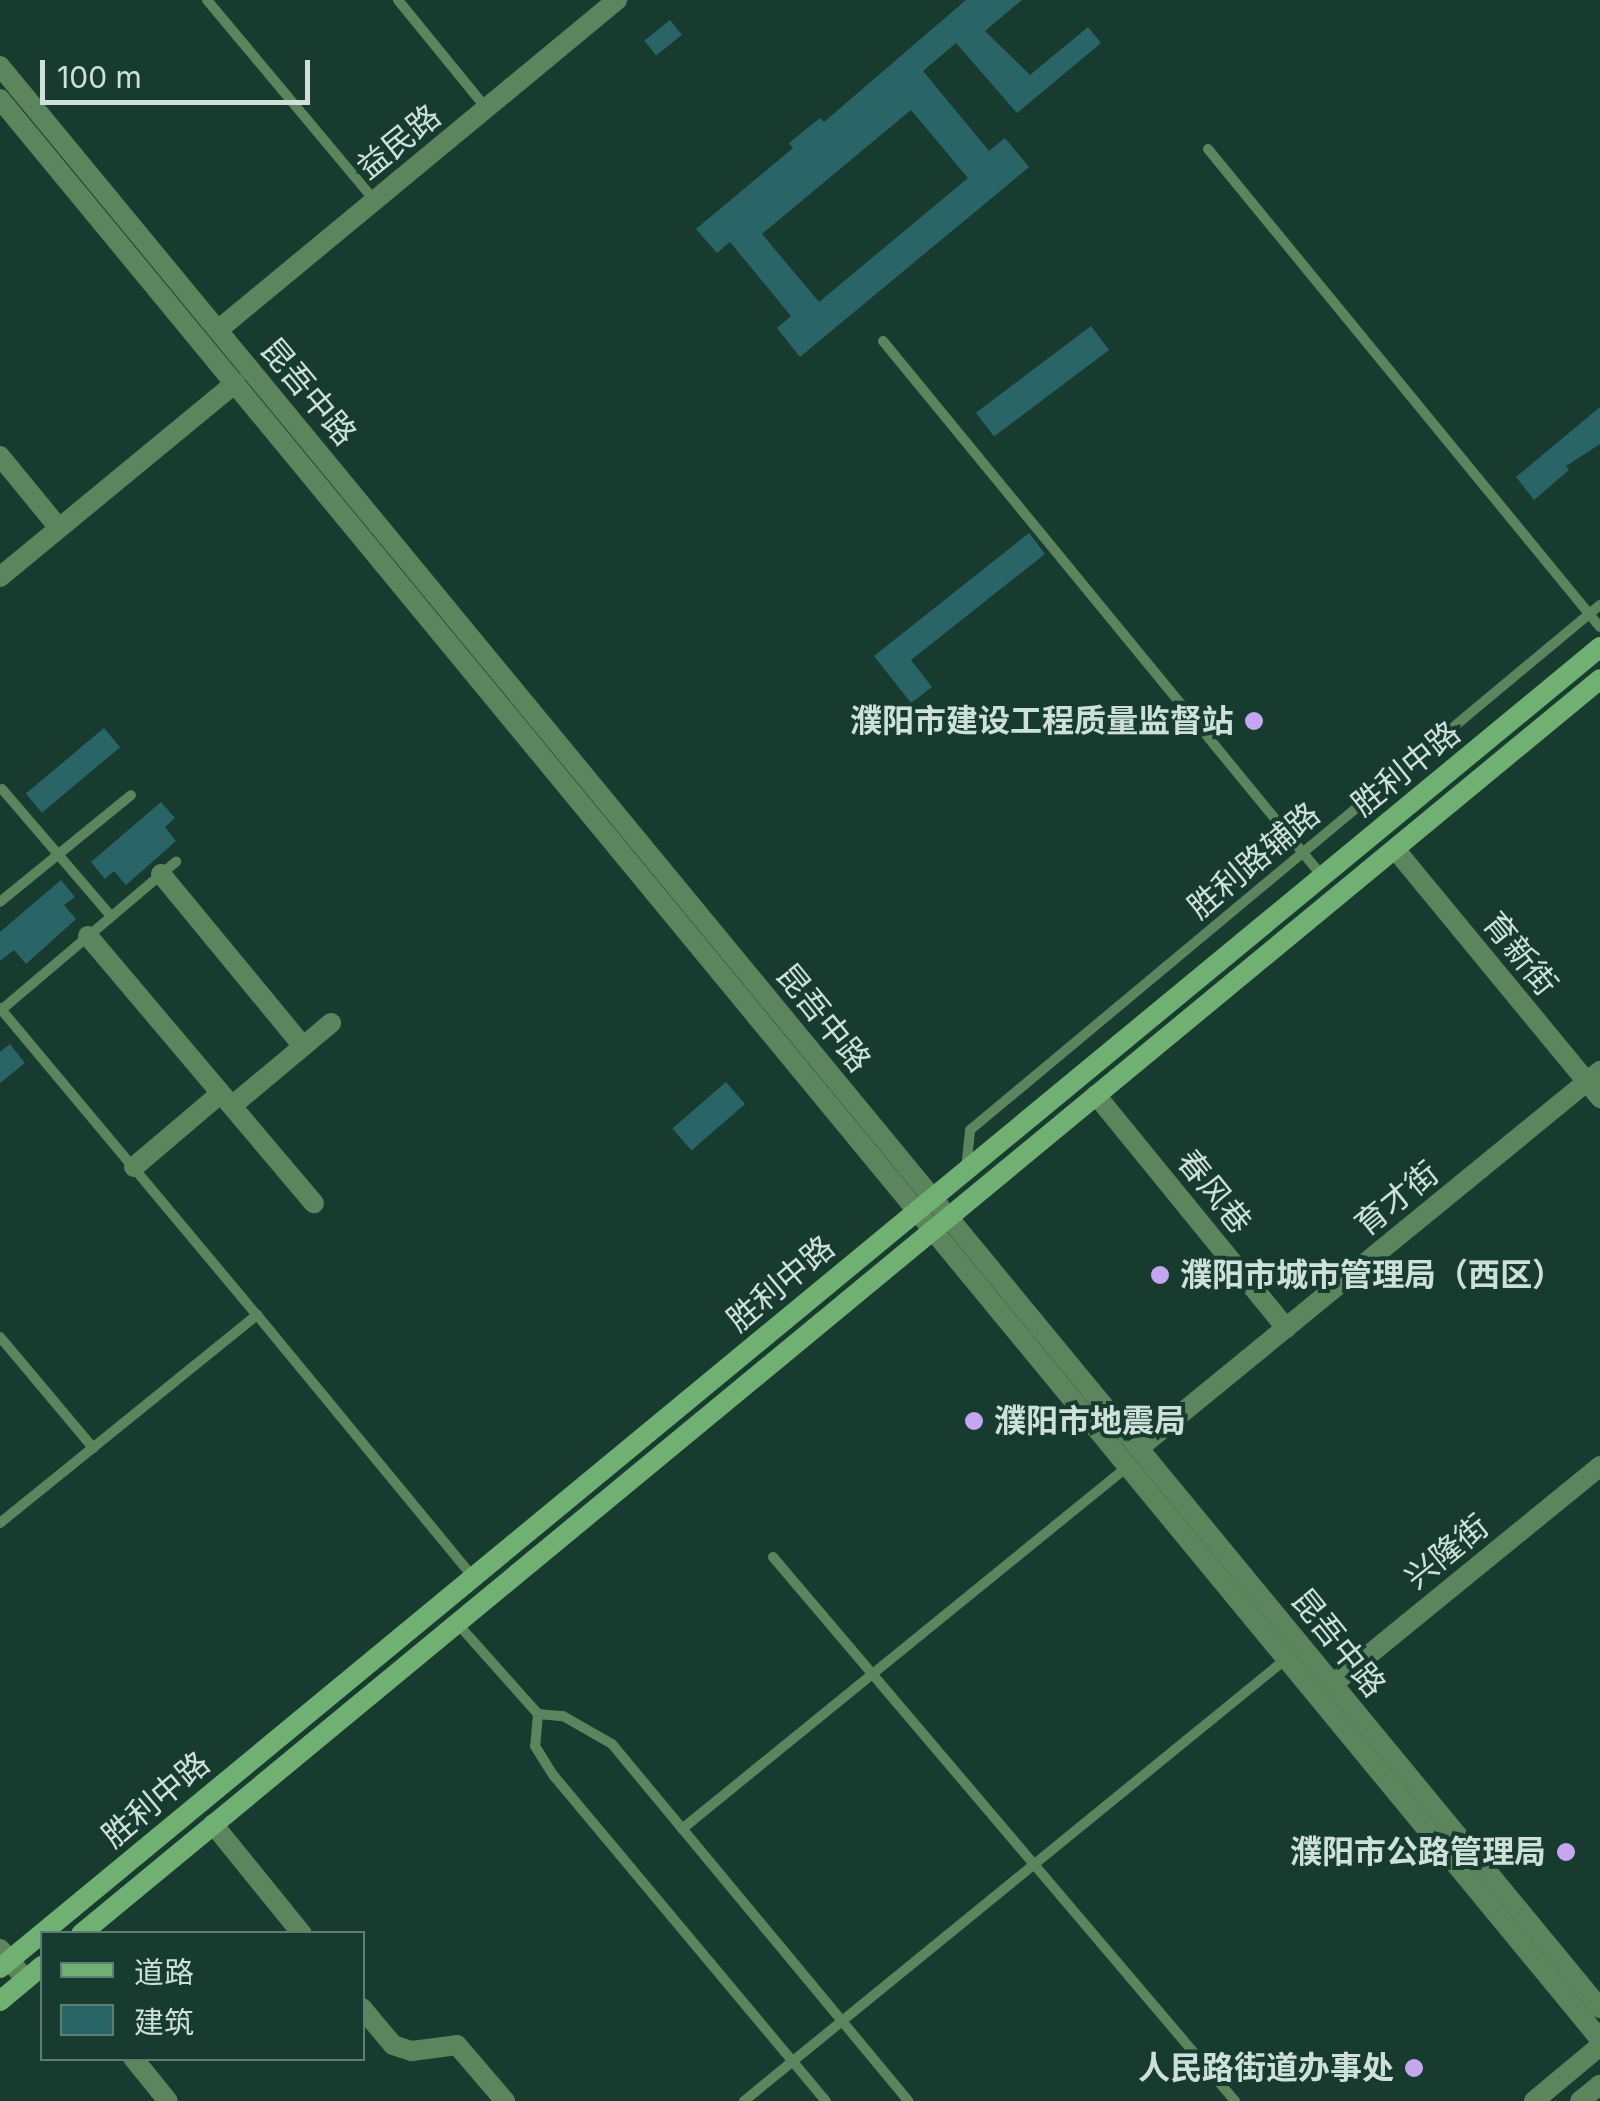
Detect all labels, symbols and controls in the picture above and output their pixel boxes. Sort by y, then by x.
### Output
scale bar [45,40,315,102]
text: 100 m [57,59,142,95]
street label: 益民路 [350,97,448,187]
street label: 昆吾中路 [252,331,364,453]
place label: 濮阳市建设工程质量监督站 [850,702,1234,740]
marker: 濮阳市建设工程质量监督站 [1243,710,1265,732]
street label: 胜利中路 [1344,714,1468,824]
street label: 胜利路辅路 [1180,795,1328,927]
street label: 育新街 [1475,905,1565,1003]
street label: 昆吾中路 [768,956,878,1080]
street label: 春风巷 [1169,1143,1259,1241]
street label: 育才街 [1348,1154,1446,1244]
street label: 胜利中路 [720,1228,842,1340]
place label: 濮阳市城市管理局（西区） [1180,1256,1564,1294]
marker: 濮阳市城市管理局（西区） [1149,1264,1171,1286]
place label: 濮阳市地震局 [994,1402,1186,1440]
marker: 濮阳市地震局 [963,1410,985,1432]
street label: 兴隆街 [1398,1507,1496,1597]
street label: 昆吾中路 [1283,1581,1393,1705]
street label: 胜利中路 [95,1744,217,1856]
place label: 濮阳市公路管理局 [1290,1833,1546,1871]
marker: 濮阳市公路管理局 [1555,1841,1577,1863]
legend [40,1931,365,2061]
text: 道路 [134,1954,194,1990]
text: 建筑 [134,2004,194,2040]
place label: 人民路街道办事处 [1138,2049,1394,2087]
marker: 人民路街道办事处 [1403,2057,1425,2079]

